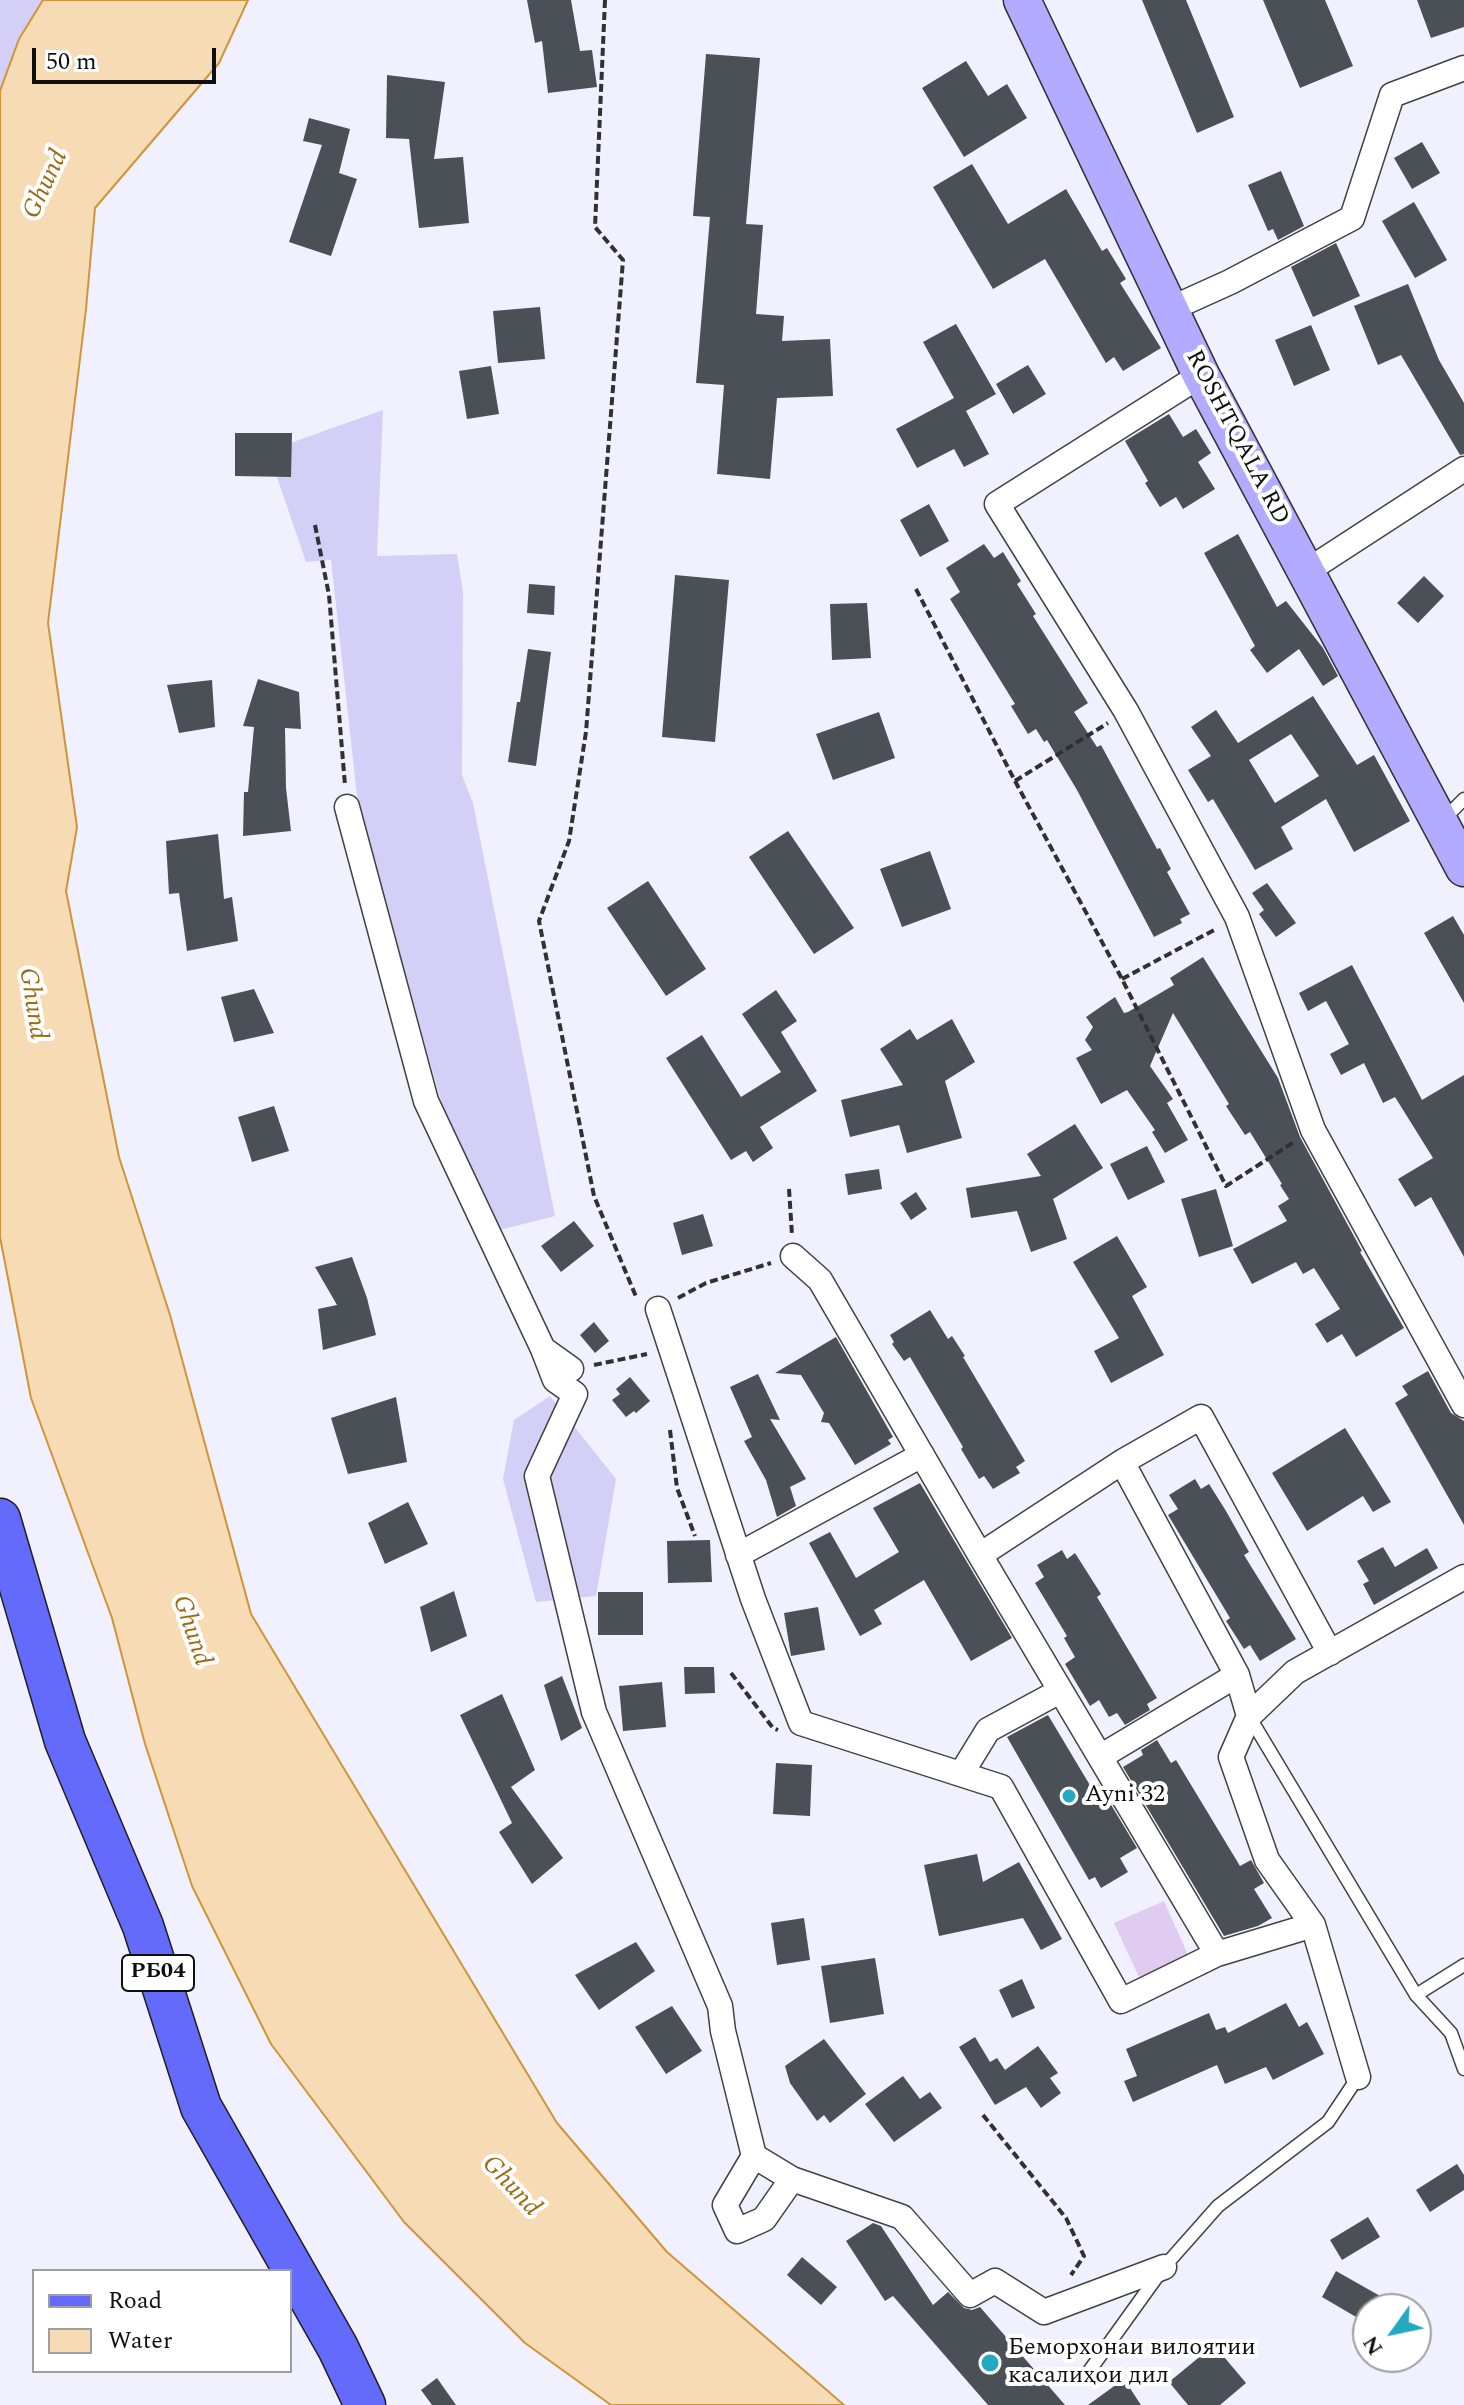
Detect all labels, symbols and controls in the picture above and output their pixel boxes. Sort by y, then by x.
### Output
scale bar [36,32,220,82]
text: 50 m [46,44,97,80]
water label: Ghund [18,146,76,224]
street label: ROSHTQALA RD [1178,346,1294,530]
water label: Ghund [10,966,52,1042]
water label: Ghund [163,1592,217,1670]
place label: Ayni 32 [1085,1782,1165,1810]
marker: Ayni 32 [1060,1787,1078,1805]
road number: РБ04 [122,1955,194,1991]
water label: Ghund [474,2150,546,2224]
legend [32,2269,292,2373]
text: Road [108,2283,162,2319]
north arrow [1352,2293,1432,2373]
text: Water [108,2323,172,2359]
text: N [1354,2329,1392,2362]
place label: Беморхонаи вилоятии касалиҳои дил [1008,2335,1256,2391]
marker: Беморхонаи вилоятии касалиҳои дил [979,2352,1001,2374]

